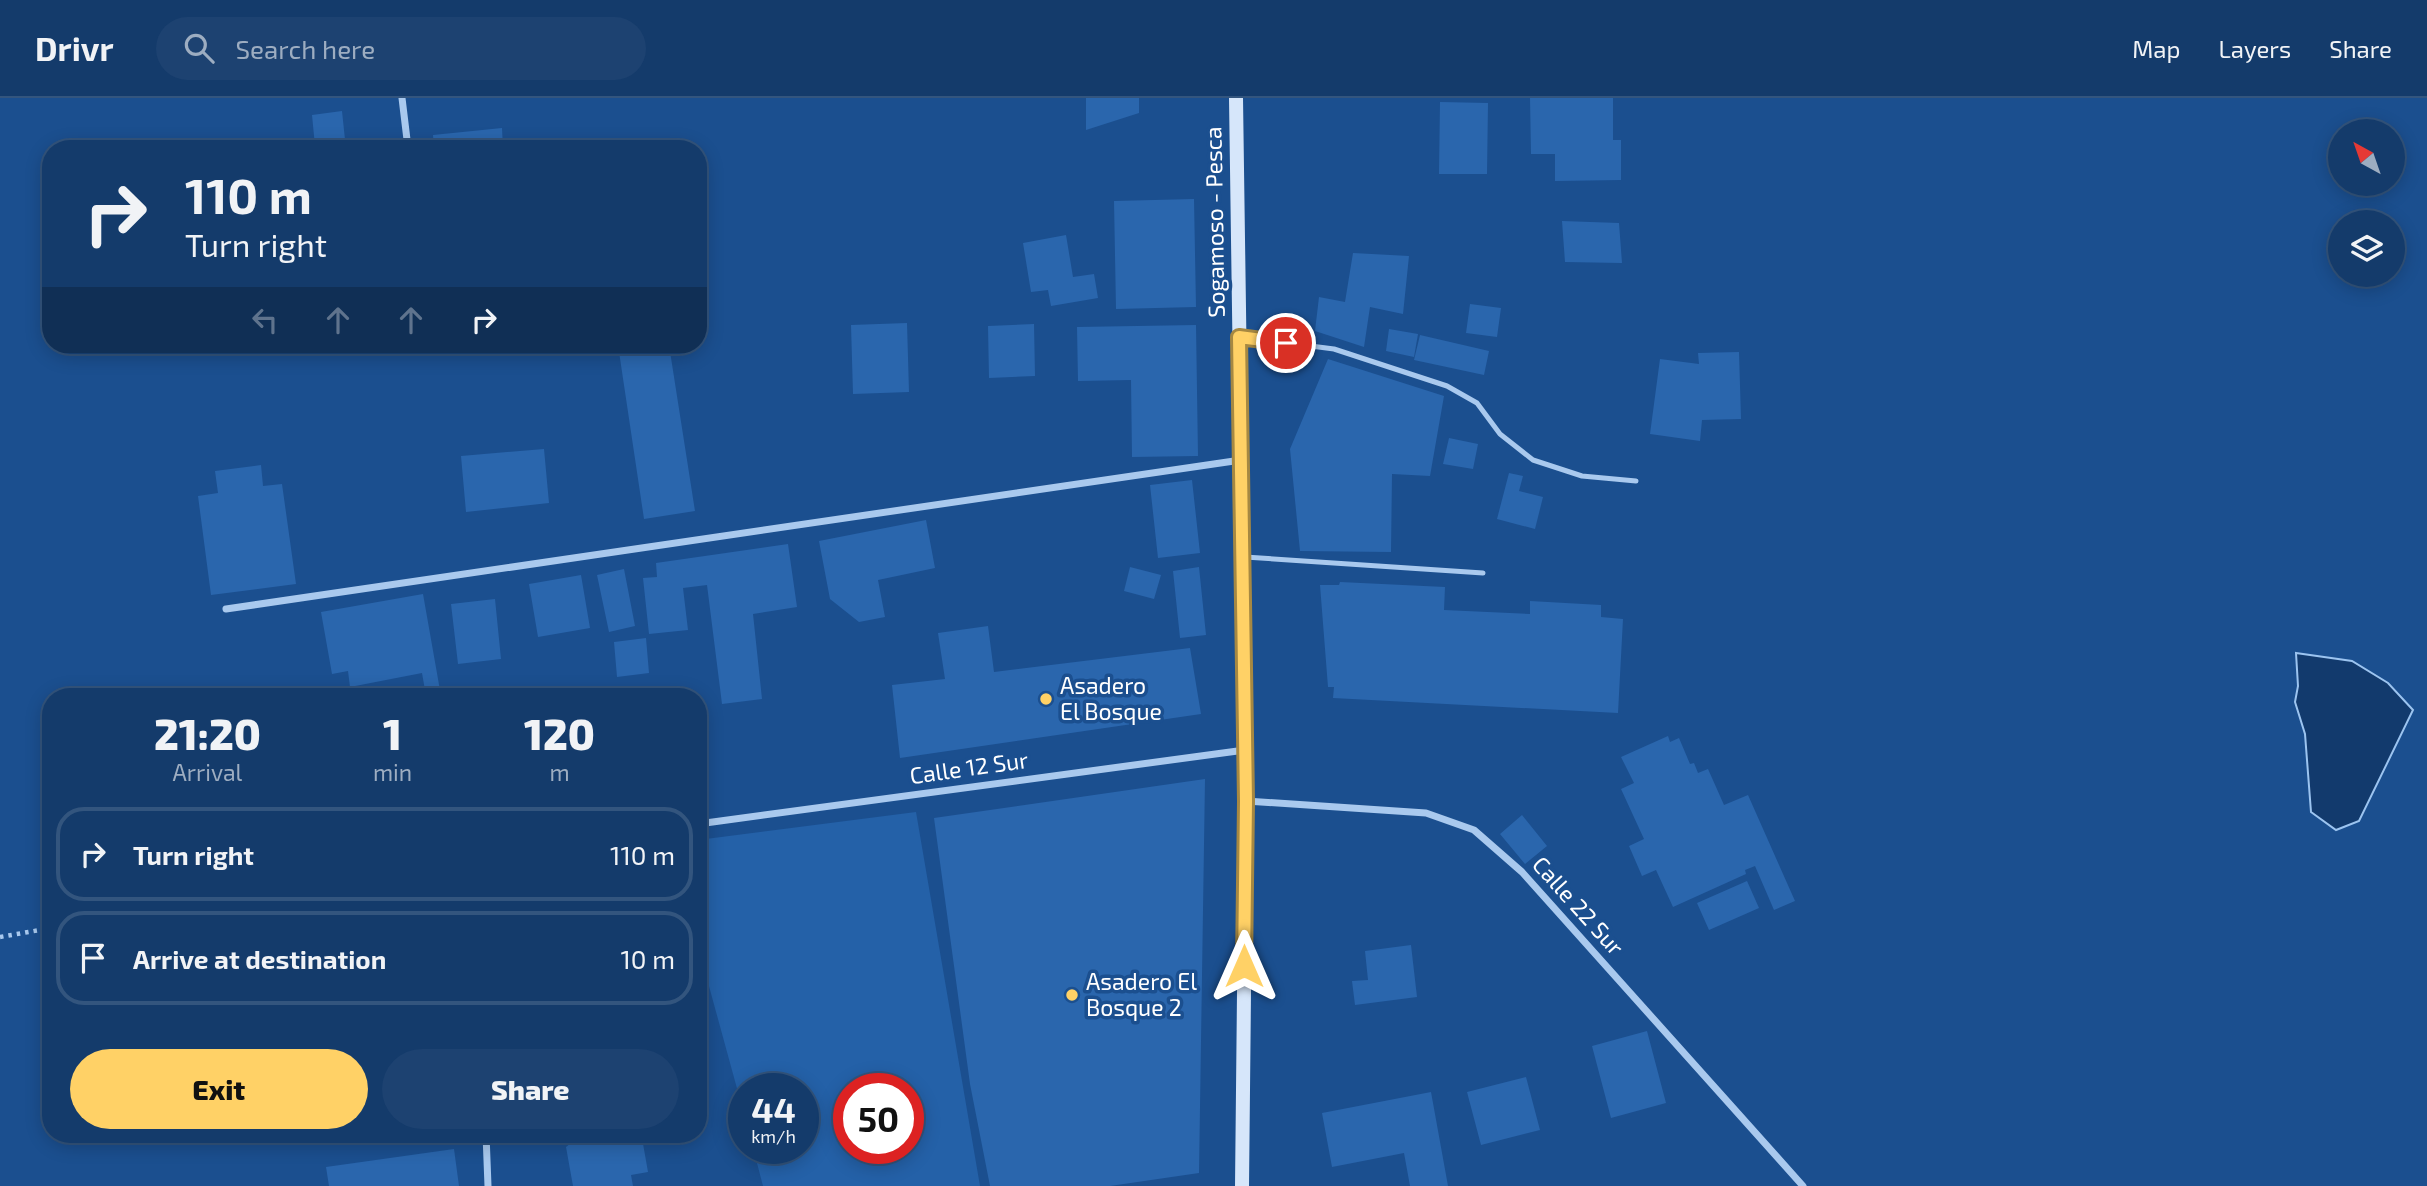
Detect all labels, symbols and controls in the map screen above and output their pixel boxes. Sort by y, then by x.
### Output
search box [156,17,646,80]
text: Drivr [35,28,114,68]
icon: search [180,29,218,67]
text: Search here [236,33,375,64]
text: Map [2132,34,2180,63]
text: Layers [2218,34,2291,63]
text: Share [2329,34,2392,63]
north arrow [2328,119,2404,196]
map controls [2328,119,2405,287]
street label: Sogamoso - Pesca [1198,126,1230,318]
text: 110 m [185,165,312,224]
icon: right [70,168,161,259]
button: layers [2328,210,2405,287]
text: Turn right [185,225,327,263]
icon: left [246,301,284,339]
icon: ahead [319,301,357,339]
icon: ahead [392,301,430,339]
icon: right [465,301,503,339]
pin [1256,313,1316,373]
icon: arrive [1267,324,1305,362]
place label: Asadero El Bosque [1060,671,1162,725]
marker: Asadero El Bosque [1038,691,1054,707]
text: 21:20 [154,708,261,758]
text: 1 [383,708,402,758]
text: 120 [524,708,595,758]
street label: Calle 12 Sur [908,745,1030,789]
text: Arrival [172,758,242,786]
text: min [373,758,412,786]
text: m [549,758,570,786]
icon: right [74,835,112,873]
text: Turn right [133,839,254,870]
text: 110 m [610,839,675,870]
street label: Calle 22 Sur [1527,850,1630,960]
position arrow [1207,929,1281,1003]
icon: arrive [74,939,112,977]
text: Arrive at destination [133,943,386,974]
text: 10 m [620,943,675,974]
place label: Asadero El Bosque 2 [1086,967,1197,1021]
marker: Asadero El Bosque 2 [1064,987,1080,1003]
button: Exit [70,1049,368,1129]
button: Share [382,1049,679,1129]
speed limit sign: 50 [833,1073,924,1164]
text: 44 [751,1088,796,1130]
text: km/h [751,1125,796,1147]

